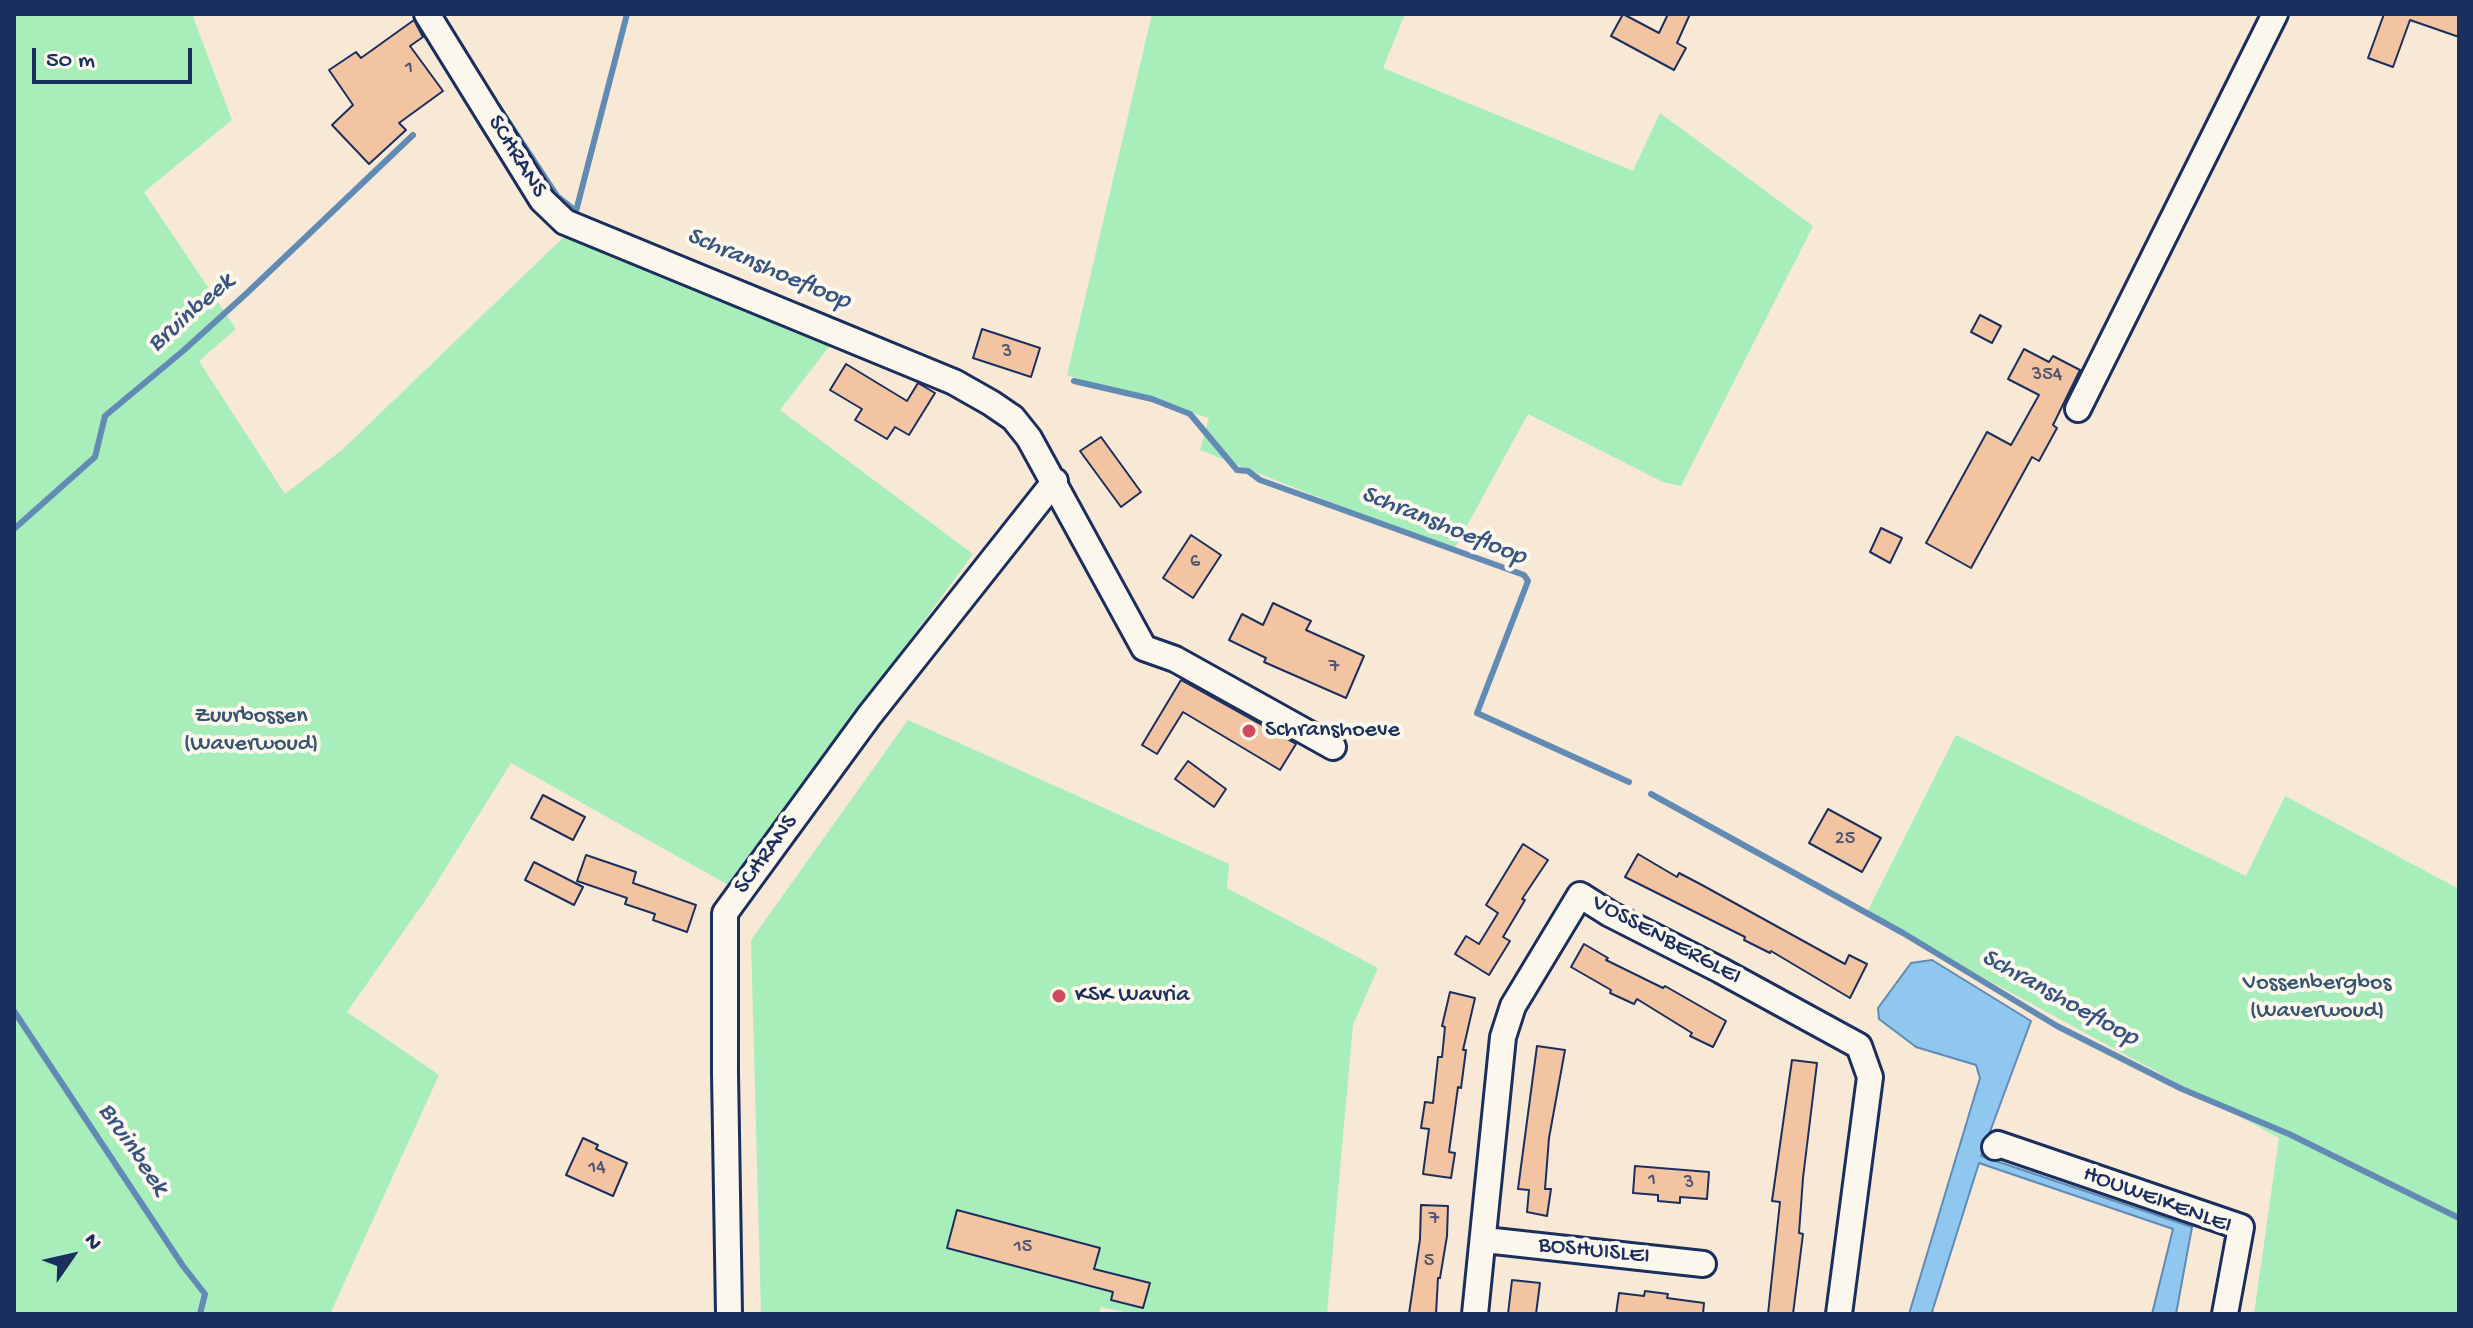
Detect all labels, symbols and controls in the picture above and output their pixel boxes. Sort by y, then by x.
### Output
scale bar [36,32,196,82]
text: 50 m [46,47,95,76]
house number: 1 [405,57,413,81]
street label: SCHRANS [480,111,552,203]
water label: Schranshoefloop [681,221,855,319]
water label: Bruinbeek [142,268,242,360]
house number: 3 [1002,341,1012,365]
house number: 354 [2032,364,2062,388]
water label: Schranshoefloop [1356,480,1530,574]
house number: 6 [1190,551,1200,575]
house number: 7 [1329,656,1339,680]
park label: Zuurbossen (Waverwoud) [183,703,319,759]
place label: Schranshoeve [1265,717,1400,745]
marker: Schranshoeve [1240,722,1258,740]
street label: SCHRANS [728,810,806,900]
house number: 25 [1835,828,1855,852]
street label: VOSSENBERGLEI [1586,890,1746,992]
water label: Schranshoefloop [1975,943,2143,1055]
park label: Vossenbergbos (Waverwoud) [2243,970,2391,1026]
place label: KSK Wavria [1075,982,1190,1010]
marker: KSK Wavria [1050,987,1068,1005]
water label: Bruinbeek [90,1098,174,1202]
house number: 14 [588,1157,606,1181]
street label: HOUWEIKENLEI [2079,1161,2235,1241]
house number: 1 [1648,1169,1656,1193]
house number: 3 [1684,1172,1694,1196]
house number: 7 [1429,1208,1439,1232]
north arrow [32,1216,112,1296]
text: N [77,1229,107,1256]
street label: BOSHUISLEI [1537,1232,1651,1272]
house number: 15 [1014,1236,1032,1260]
house number: 5 [1424,1250,1434,1274]

